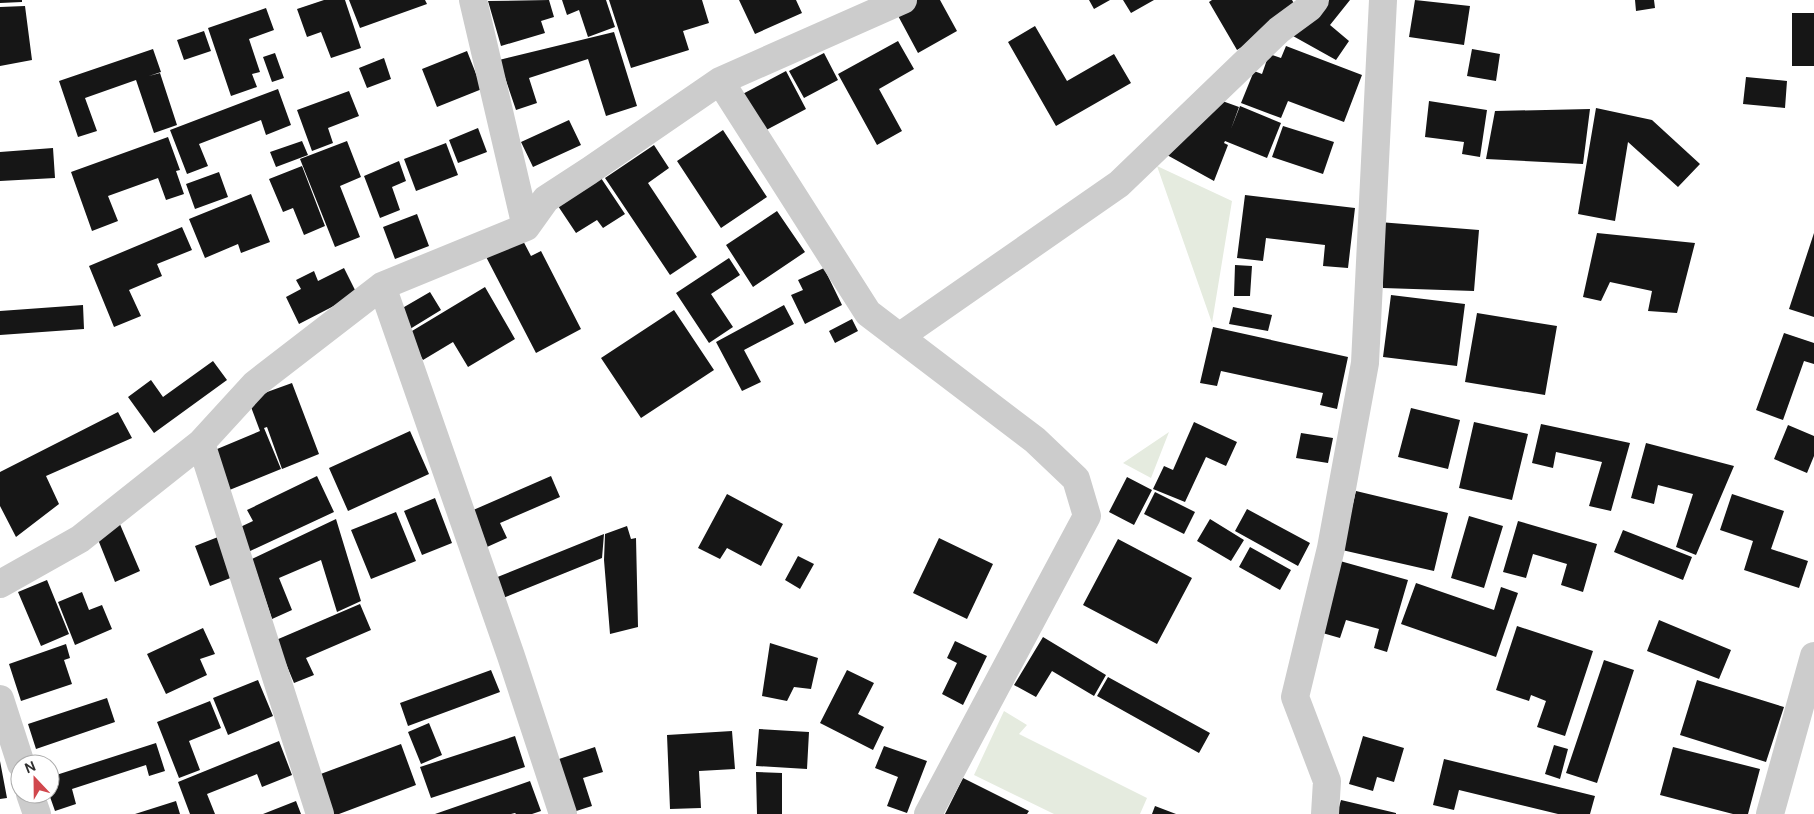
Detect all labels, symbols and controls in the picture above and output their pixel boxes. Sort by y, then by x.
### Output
north arrow [10,754,60,804]
text: N [22,757,38,777]

